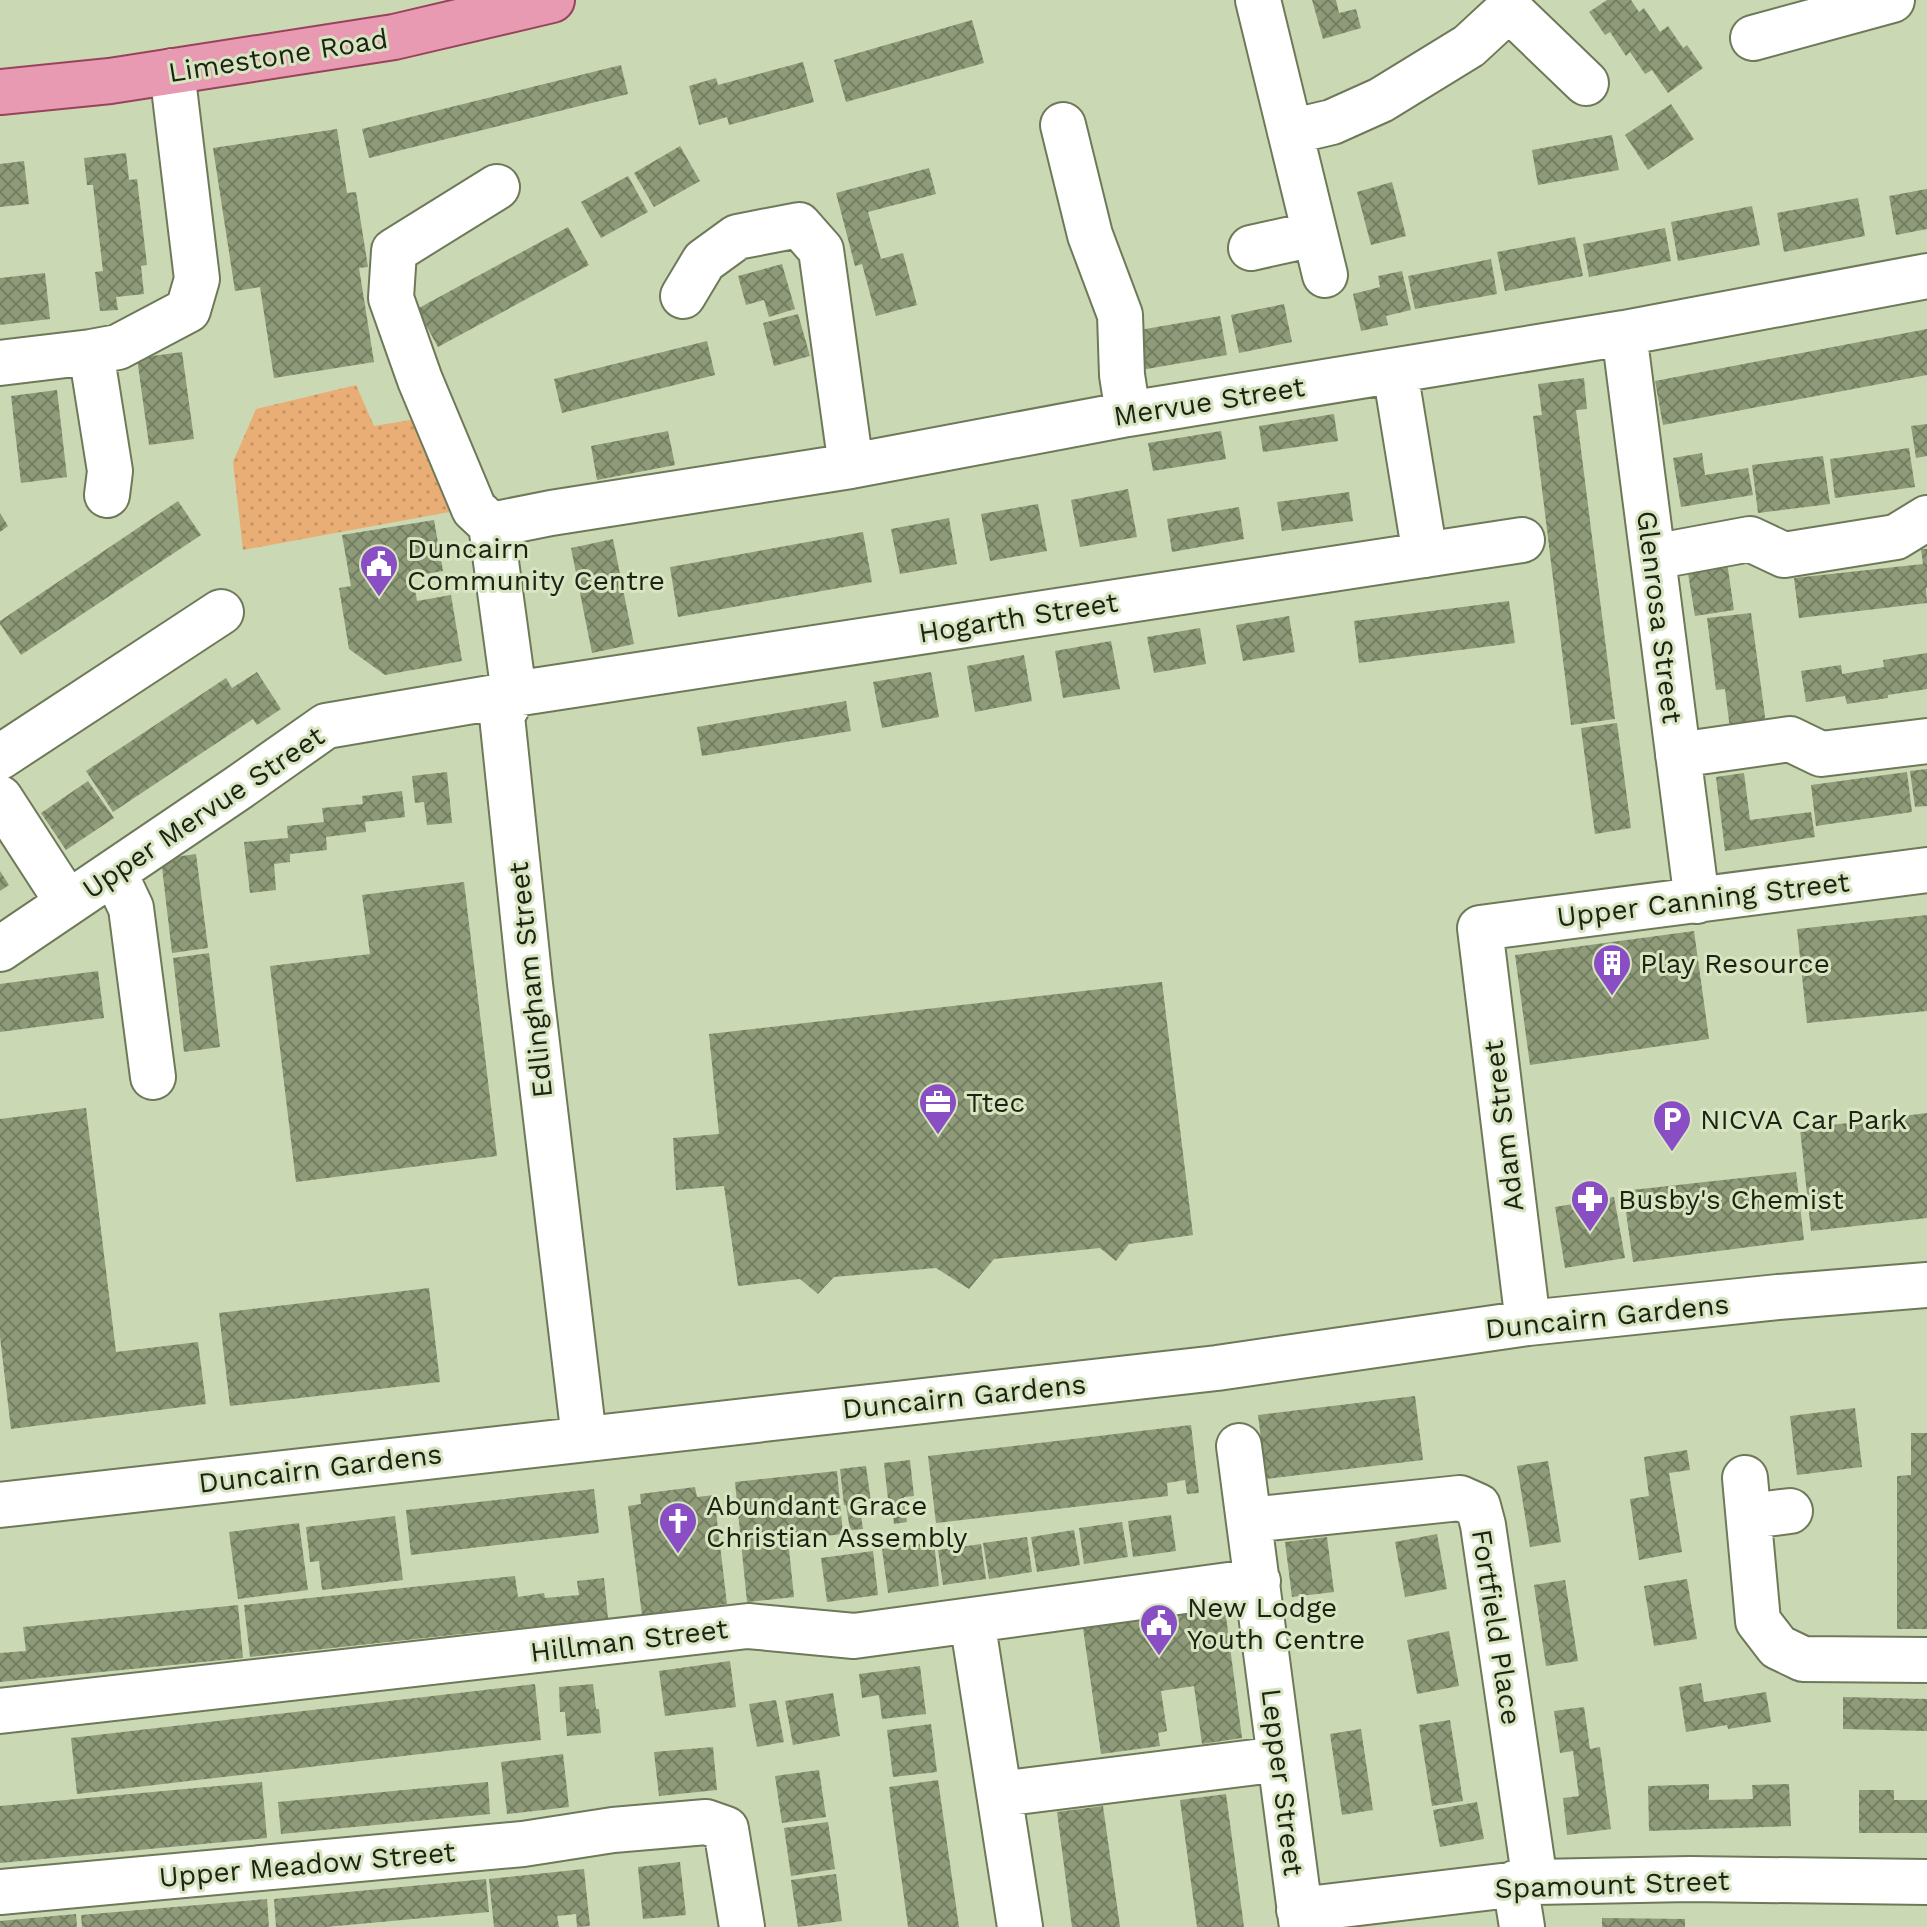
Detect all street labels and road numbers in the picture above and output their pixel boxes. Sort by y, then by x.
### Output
street label: Limestone Road [166,22,390,89]
street label: Mervue Street [1111,370,1307,433]
street label: Glenrosa Street [1630,509,1689,725]
street label: Hogarth Street [916,585,1120,650]
street label: Upper Mervue Street [76,719,331,906]
street label: Edlingham Street [502,860,559,1099]
street label: Upper Canning Street [1555,865,1851,934]
street label: Adam Street [1477,1038,1530,1213]
street label: Duncairn Gardens [1484,1287,1731,1346]
street label: Duncairn Gardens [841,1367,1088,1426]
street label: Duncairn Gardens [196,1437,444,1500]
street label: Fortfield Place [1465,1527,1528,1727]
street label: Hillman Street [528,1612,730,1669]
street label: Lepper Street [1255,1687,1310,1878]
street label: Upper Meadow Street [157,1835,457,1894]
street label: Spamount Street [1494,1864,1730,1905]

